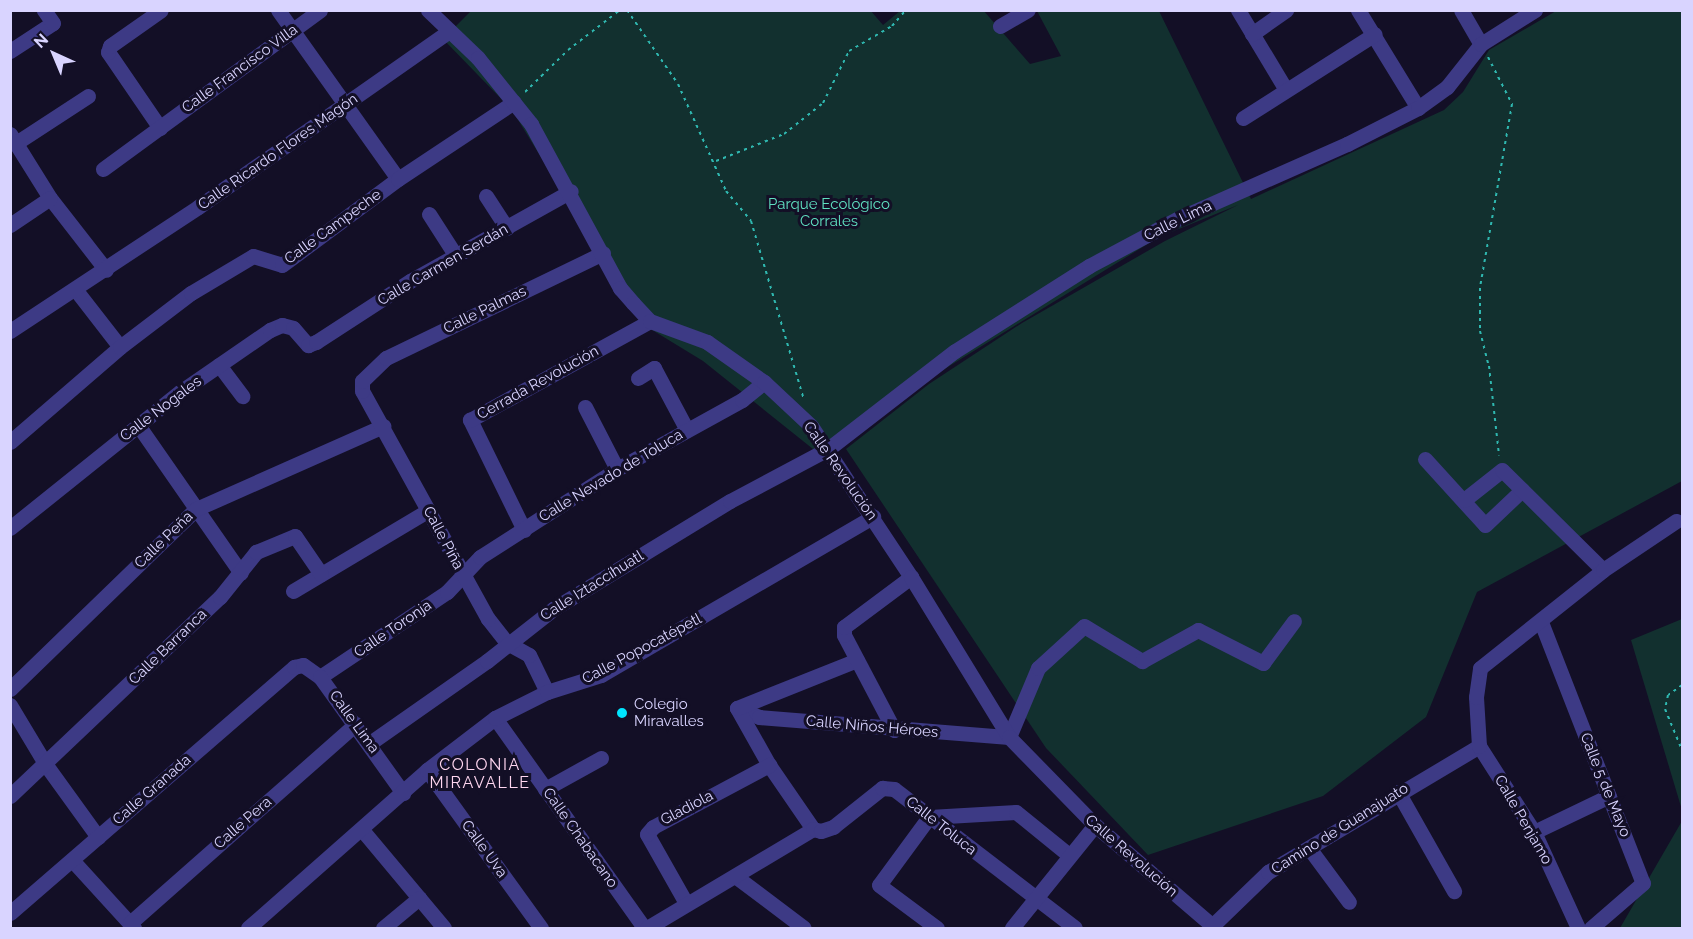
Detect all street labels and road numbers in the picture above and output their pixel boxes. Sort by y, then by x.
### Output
street label: Calle Francisco Villa [178,21,302,117]
street label: Calle Ricardo Flores Magón [195,90,361,214]
street label: Calle Campeche [281,186,385,268]
street label: Calle Lima [1141,197,1215,245]
street label: Calle Carmen Serdán [375,220,511,310]
street label: Calle Palmas [441,282,529,338]
street label: Cerrada Revolución [474,342,602,424]
street label: Calle Nogales [117,373,205,445]
street label: Calle Revolución [799,418,881,524]
street label: Calle Nevado de Toluca [536,426,686,526]
street label: Calle Piña [419,503,467,573]
street label: Calle Peña [131,508,197,572]
street label: Calle Iztaccíhuatl [537,547,647,625]
street label: Calle Toronja [351,596,435,662]
street label: Calle Barranca [125,605,211,689]
street label: Calle Popocatépetl [579,610,705,688]
street label: Calle Lima [325,687,383,757]
street label: Calle Niños Héroes [805,712,939,742]
street label: Calle 5 de Mayo [1576,730,1634,840]
street label: Calle Granada [109,751,195,829]
street label: Calle Penjamo [1490,772,1556,868]
street label: Camino de Guanajuato [1268,780,1412,878]
street label: Calle Chabacano [539,785,621,891]
street label: Gladiola [658,787,716,829]
street label: Calle Pera [210,793,276,853]
street label: Calle Toluca [902,793,980,859]
street label: Calle Revolución [1081,811,1181,901]
street label: Calle Uva [457,817,511,881]

